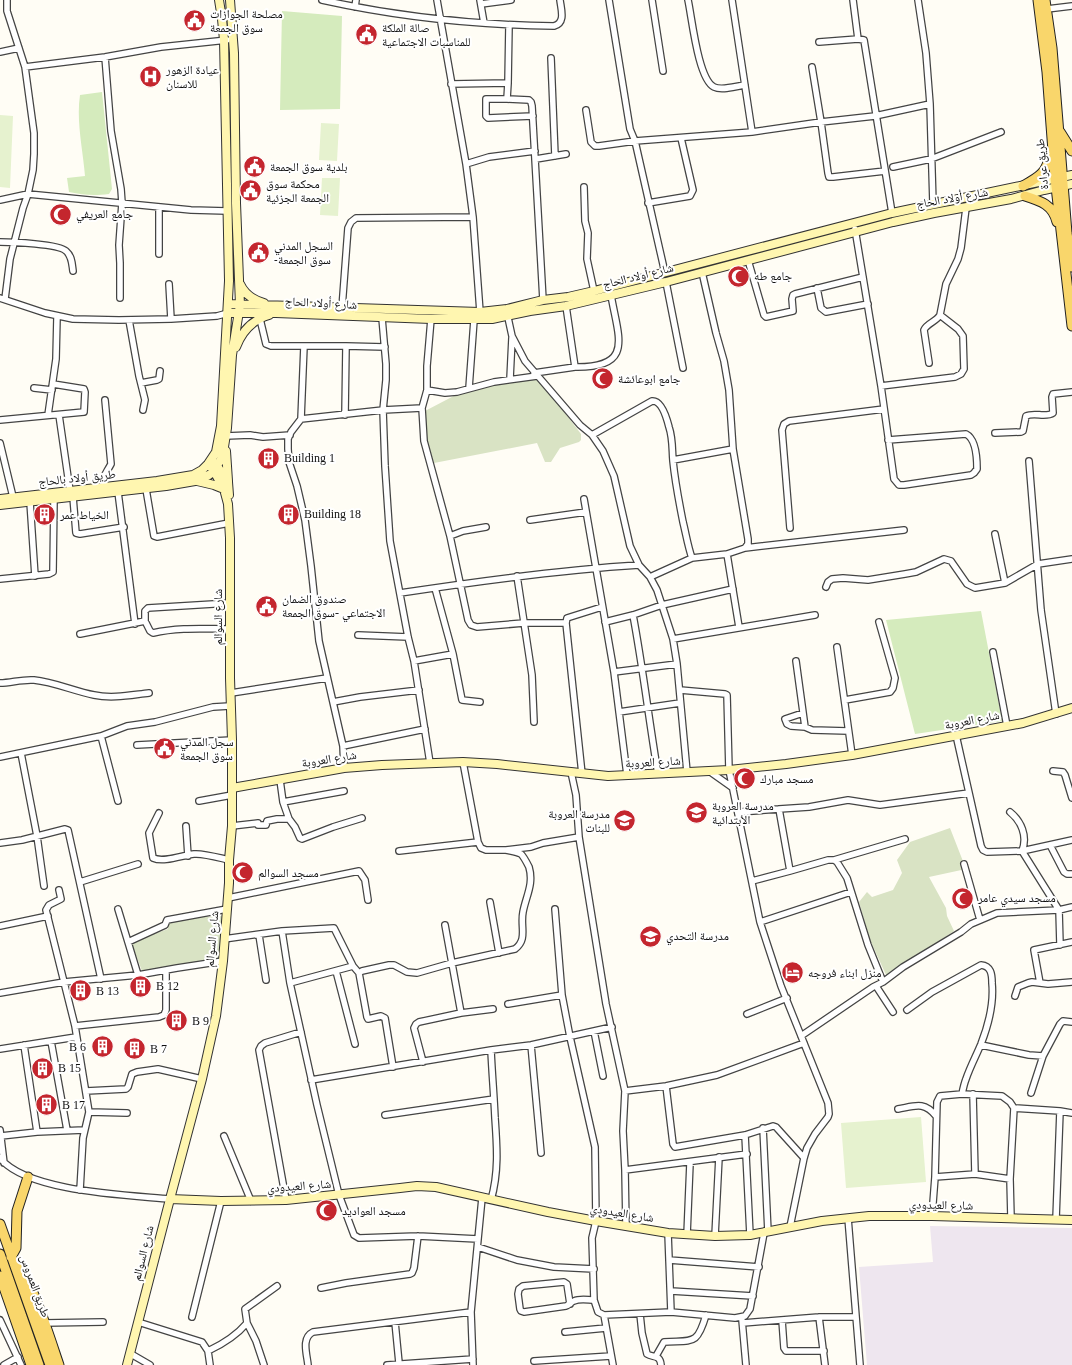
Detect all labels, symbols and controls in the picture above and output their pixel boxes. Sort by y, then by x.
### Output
place label: مصلحة الجوازات سوق الجمعة [210,7,283,35]
public building icon: مصلحة الجوازات سوق الجمعة [182,8,208,34]
place label: صالة الملكة للمناسبات الاجتماعية [382,21,471,49]
public building icon: صالة الملكة للمناسبات الاجتماعية [354,22,380,48]
place label: عيادة الزهور للاسنان [165,63,219,91]
hospital icon: عيادة الزهور للاسنان [138,64,164,90]
street label: طريق عرادة [1033,138,1051,190]
public building icon: بلدية سوق الجمعة [242,154,268,180]
place label: بلدية سوق الجمعة [270,160,348,174]
place label: محكمة سوق الجمعة الجزئية [266,177,329,205]
public building icon: محكمة سوق الجمعة الجزئية [238,178,264,204]
street label: شارع أولاد الحاج [915,185,989,212]
mosque icon: جامع العريفي [47,201,73,227]
place label: جامع العريفي [76,207,133,224]
place label: السجل المدني -سوق الجمعة [274,239,333,267]
public building icon: السجل المدني -سوق الجمعة [245,240,271,266]
street label: شارع أولاد الحاج [601,260,675,293]
mosque icon: جامع طه [725,263,751,289]
place label: جامع طه [754,269,793,283]
street label: شارع أولاد الحاج [284,294,358,313]
mosque icon: جامع ابوعائشة [589,366,615,392]
place label: جامع ابوعائشة [618,372,681,386]
building icon: Building 1 [255,445,281,471]
place label: Building 1 [284,451,335,465]
street label: طريق أولاد بالحاج [38,467,117,489]
building icon: Building 18 [275,501,301,527]
building icon: الخياط عمر [31,502,57,528]
place label: Building 18 [304,507,361,521]
place label: الخياط عمر [59,508,109,522]
street label: شارع السوالم [211,589,226,645]
place label: صندوق الضمان الاجتماعي -سوق الجمعة [282,592,385,623]
public building icon: صندوق الضمان الاجتماعي -سوق الجمعة [253,593,279,619]
street label: شارع العروبة [943,708,1001,733]
place label: سجل المدني سوق الجمعة [180,735,234,763]
public building icon: سجل المدني سوق الجمعة [152,736,178,762]
street label: شارع العروبة [301,748,358,771]
street label: شارع العروبة [625,754,681,771]
mosque icon: مسجد مبارك [732,766,758,792]
place label: مسجد مبارك [760,772,813,786]
place label: مدرسة العروبة الأبتدائية [712,799,774,827]
school or university icon: مدرسة العروبة الأبتدائية [684,800,710,826]
place label: مدرسة العروبة للبنات [548,807,610,835]
school or university icon: مدرسة العروبة للبنات [612,808,638,834]
mosque icon: مسجد السوالم [230,860,256,886]
place label: مسجد السوالم [258,866,319,881]
mosque icon: مسجد سيدي عامر [950,885,976,911]
place label: مسجد سيدي عامر [977,891,1056,908]
street label: شارع السوالم [203,910,222,968]
school or university icon: مدرسة التحدي [638,923,664,949]
place label: مدرسة التحدي [666,929,729,946]
hotel icon: منزل ابناء فروجه [780,960,806,986]
place label: منزل ابناء فروجه [808,966,881,980]
building icon: B 12 [128,973,154,999]
building icon: B 13 [68,978,94,1004]
place label: B 12 [156,979,179,993]
place label: B 13 [96,984,119,998]
building icon: B 9 [164,1008,190,1034]
place label: B 9 [192,1014,209,1028]
building icon: B 6 [89,1034,115,1060]
building icon: B 7 [122,1036,148,1062]
place label: B 6 [69,1040,86,1054]
place label: B 7 [150,1042,167,1056]
building icon: B 15 [29,1055,55,1081]
place label: B 15 [58,1061,81,1075]
building icon: B 17 [34,1092,60,1118]
place label: B 17 [62,1098,85,1112]
street label: شارع العيدودي [266,1177,332,1198]
street label: شارع العيدودي [909,1197,973,1216]
mosque icon: مسجد العواديد [313,1198,339,1224]
street label: شارع العيدودي [589,1201,655,1228]
place label: مسجد العواديد [342,1204,406,1218]
street label: شارع السوالم [129,1224,158,1282]
street label: طريق العمروس [17,1253,53,1319]

